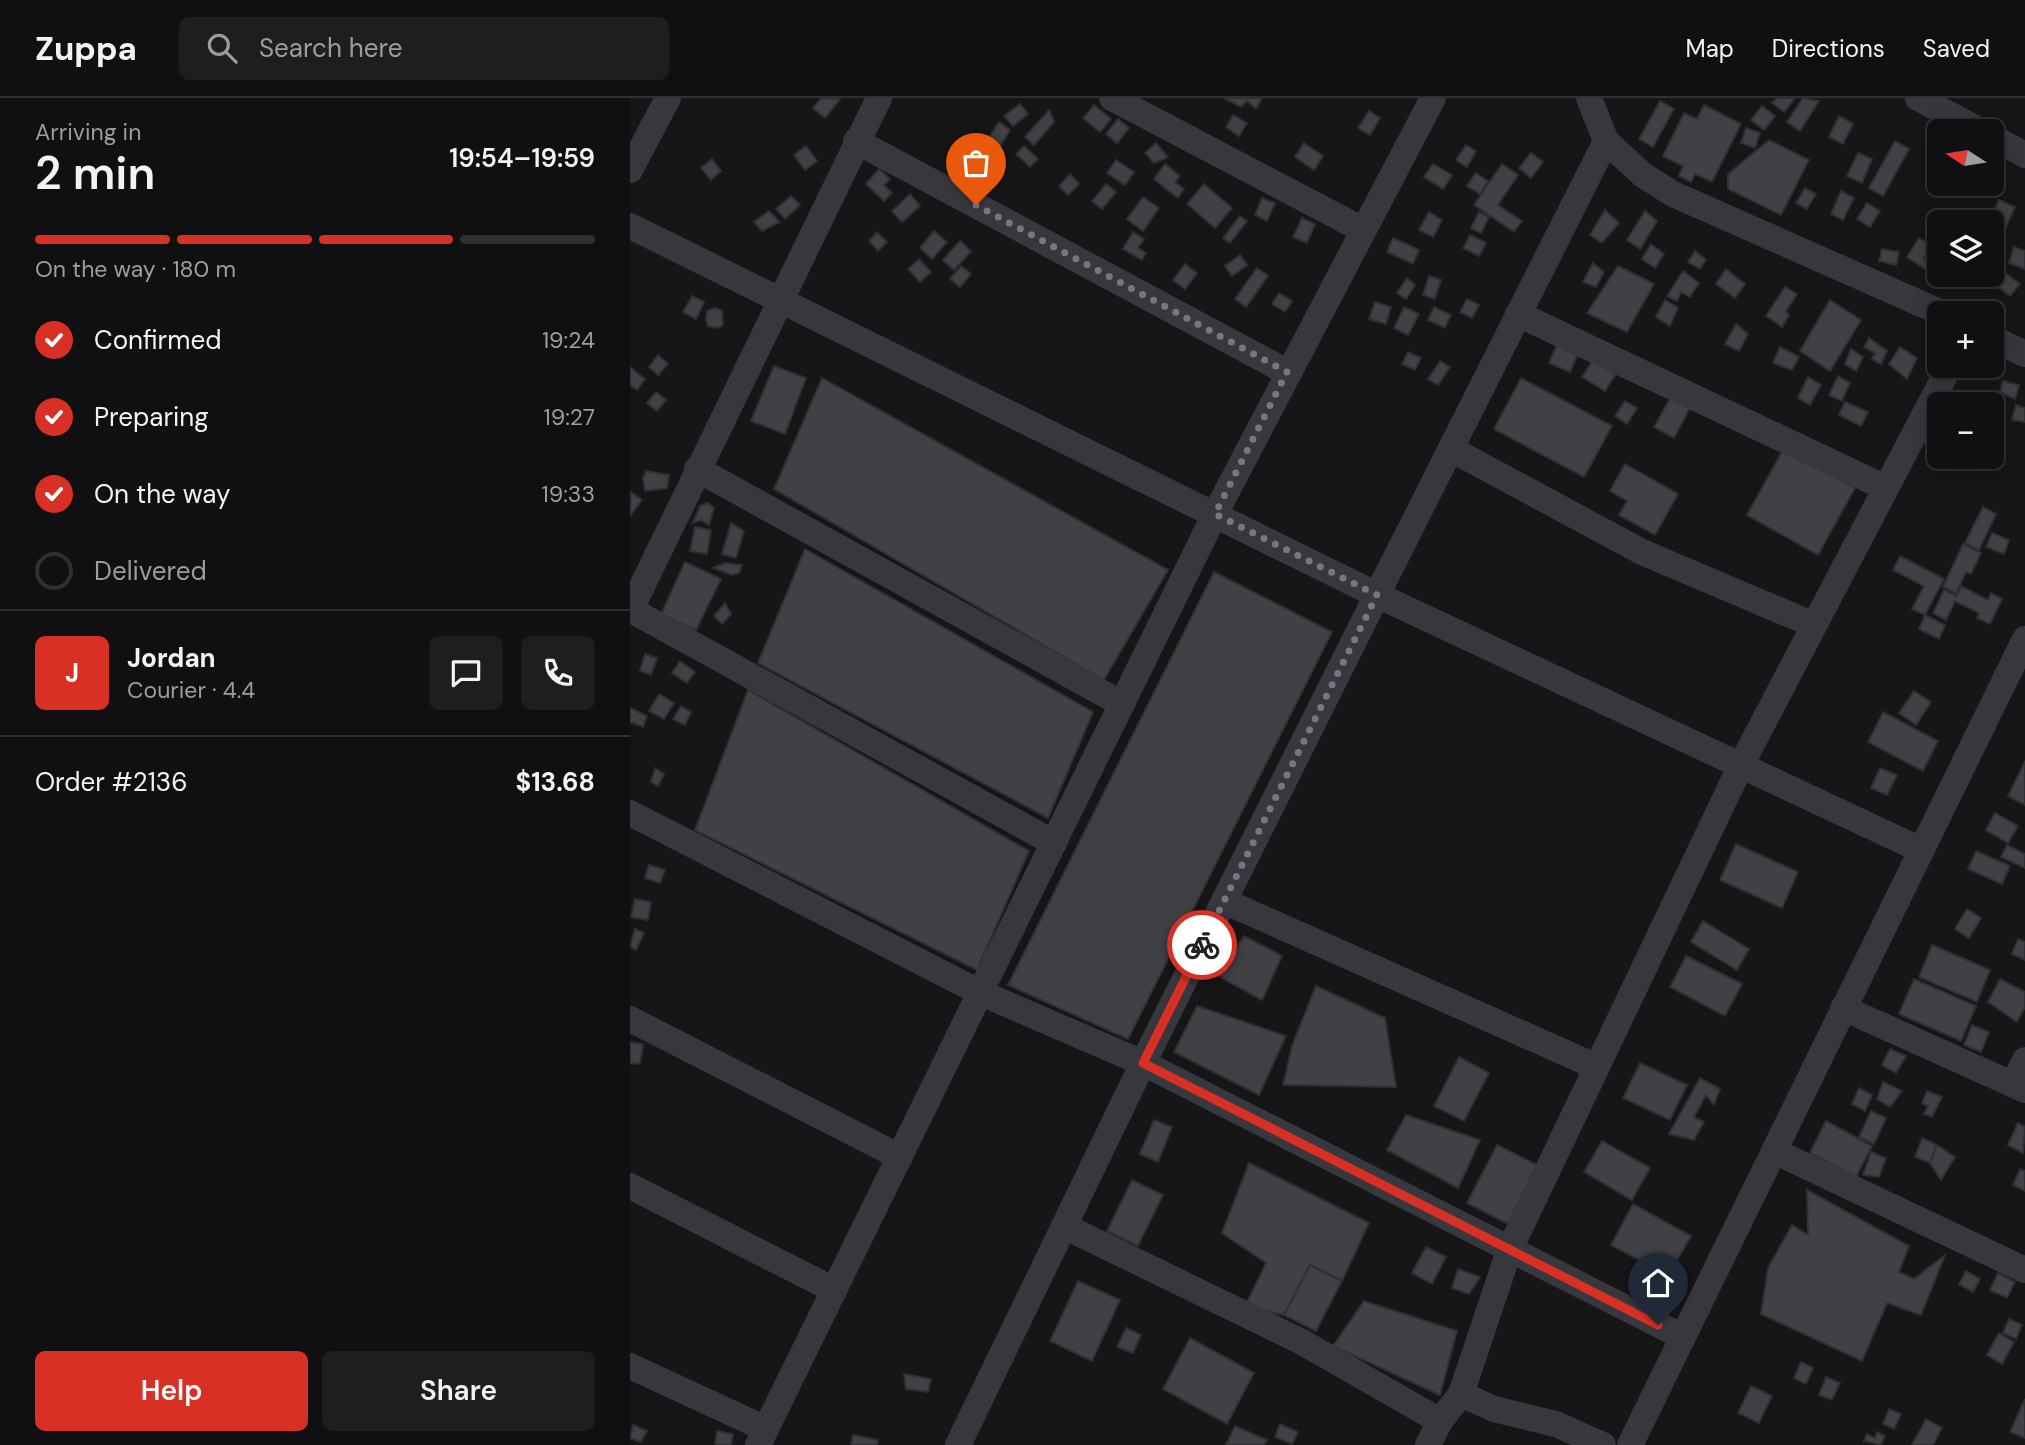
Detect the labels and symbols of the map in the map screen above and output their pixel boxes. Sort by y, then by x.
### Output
north arrow [1927,119,2004,196]
pin [946,133,1006,205]
courier [1167,910,1237,980]
pin [1628,1253,1688,1325]

